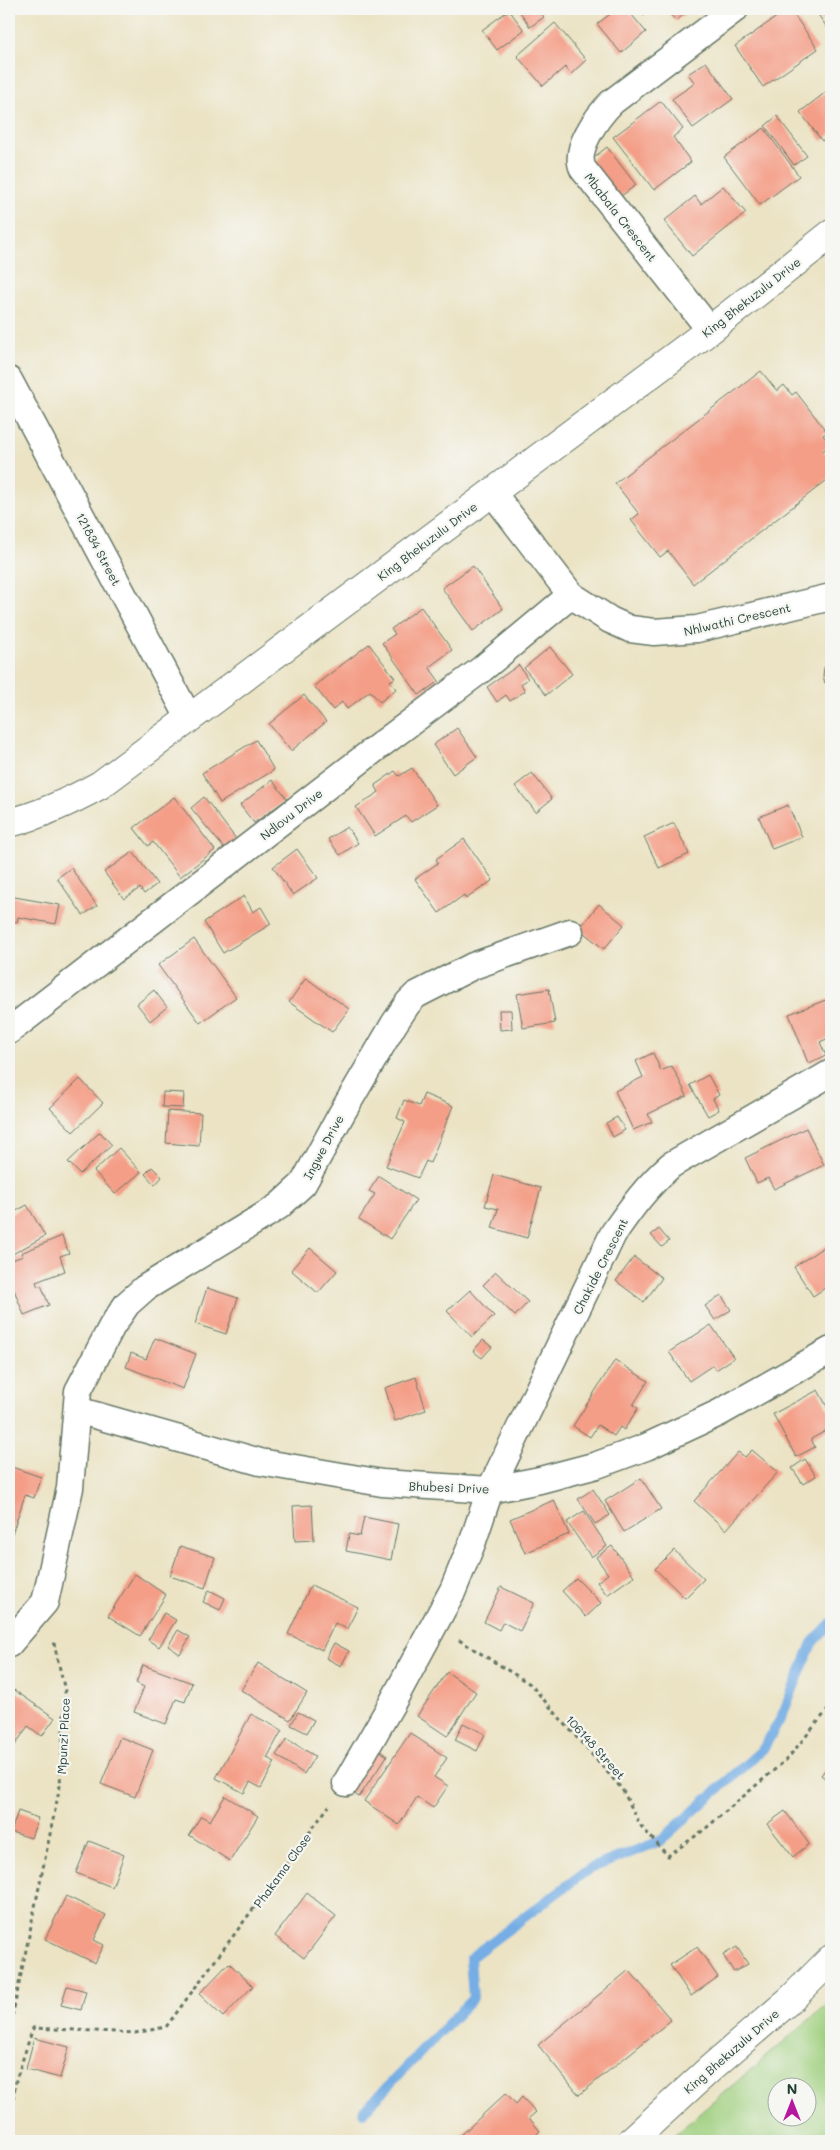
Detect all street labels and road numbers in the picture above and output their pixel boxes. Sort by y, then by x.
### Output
street label: Mbabala Crescent [581,169,661,265]
street label: King Bhekuzulu Drive [698,253,804,341]
street label: King Bhekuzulu Drive [374,498,480,584]
street label: 121834 Street [73,510,125,588]
street label: Nhlwathi Crescent [682,599,792,639]
street label: Ndlovu Drive [256,785,326,843]
street label: Ingwe Drive [299,1112,347,1182]
street label: Chakide Crescent [569,1215,631,1317]
street label: Bhubesi Drive [408,1478,490,1496]
street label: Mpunzi Place [53,1697,73,1775]
street label: 106148 Street [563,1711,629,1783]
street label: Phakama Close [250,1830,314,1910]
street label: King Bhekuzulu Drive [680,2005,782,2097]

